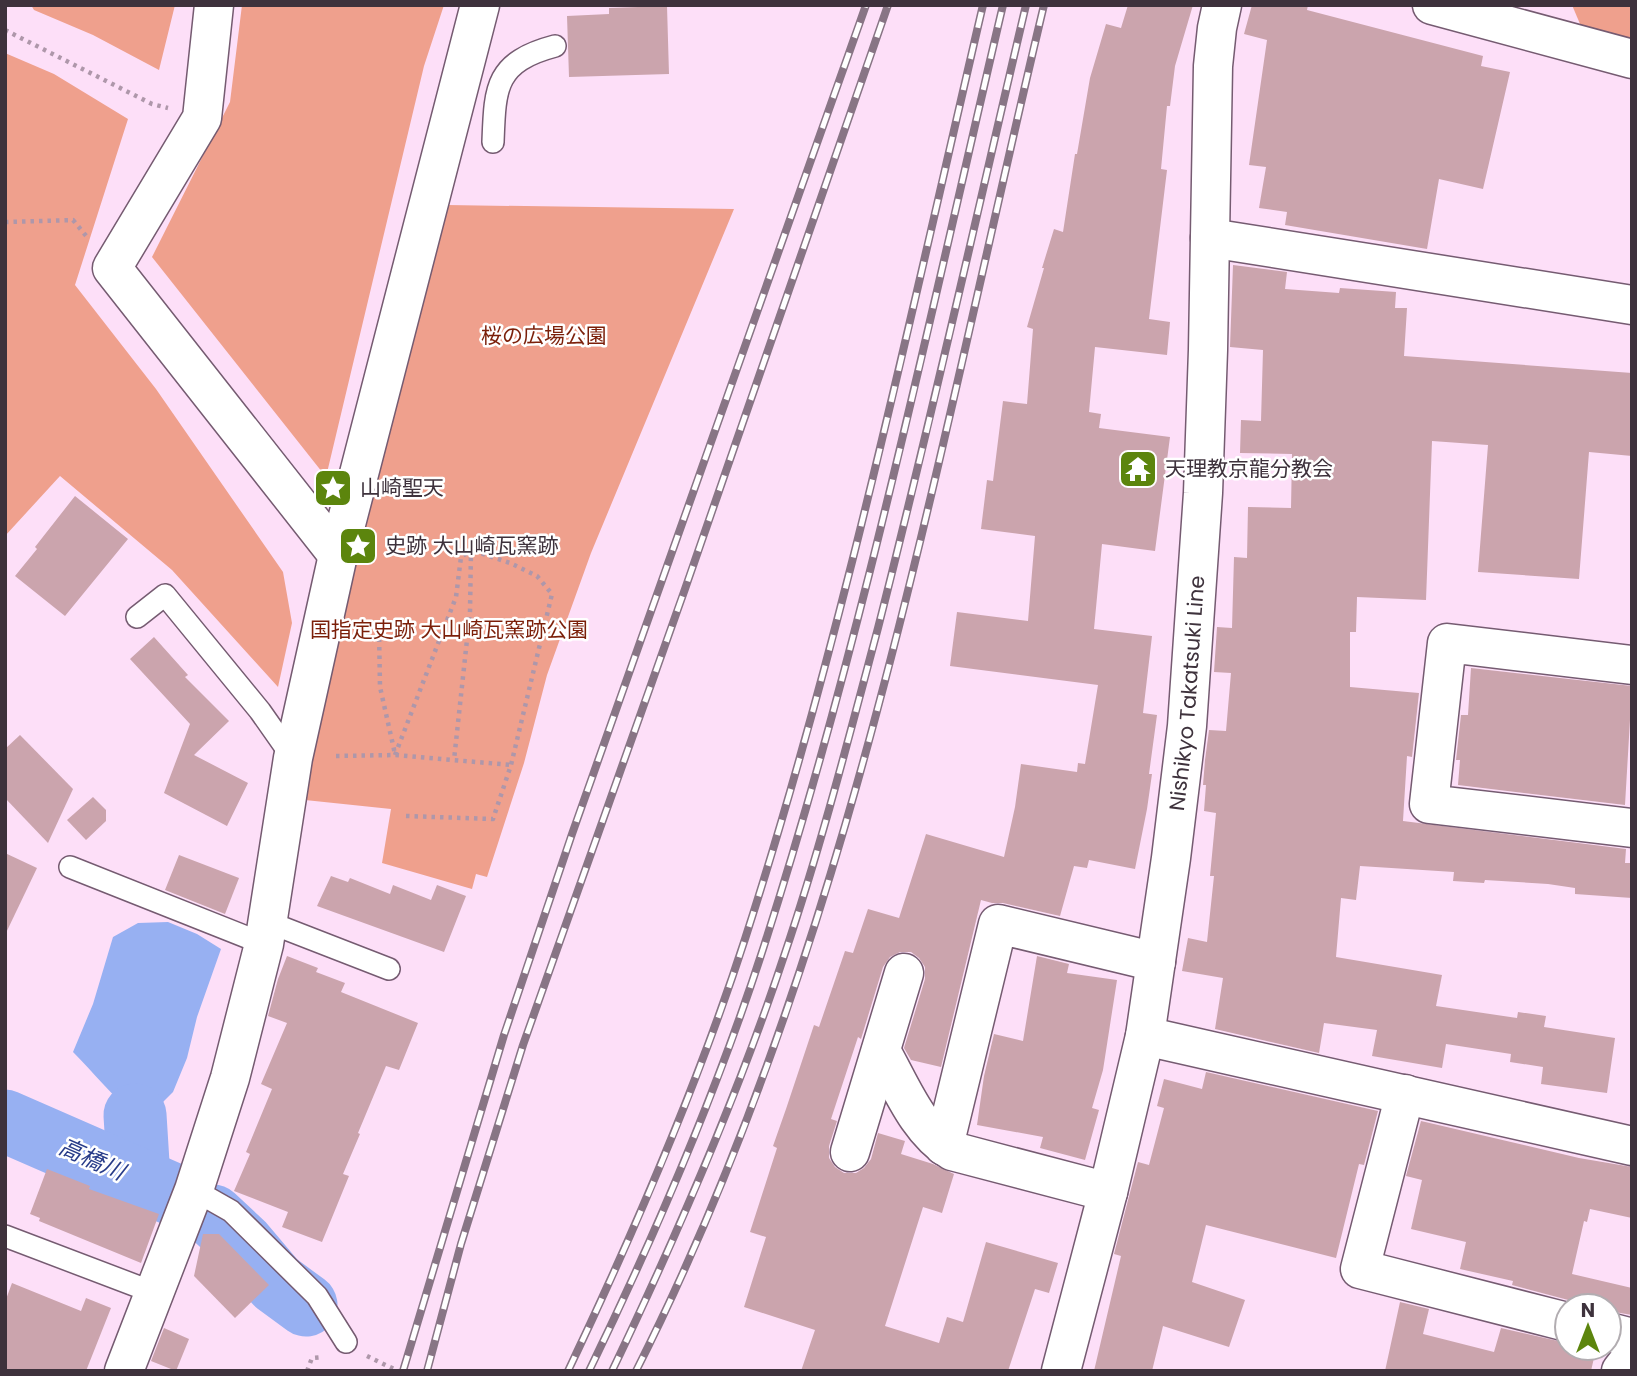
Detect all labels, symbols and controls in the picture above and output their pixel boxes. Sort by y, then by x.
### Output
park label: 桜の広場公園 [481,321,607,350]
temple icon: 天理教京龍分教会 [1117,448,1159,490]
place label: 天理教京龍分教会 [1165,454,1333,483]
place icon: 山崎聖天 [312,467,354,509]
place label: 山崎聖天 [360,473,444,502]
place icon: 史跡 大山崎瓦窯跡 [337,525,379,567]
place label: 史跡 大山崎瓦窯跡 [385,531,559,560]
street label: Nishikyo Takatsuki Line [1162,574,1211,812]
park label: 国指定史跡 大山崎瓦窯跡公園 [310,615,588,644]
water label: 高橋川 [54,1130,133,1189]
north arrow [1553,1292,1623,1362]
text: N [1581,1297,1595,1324]

